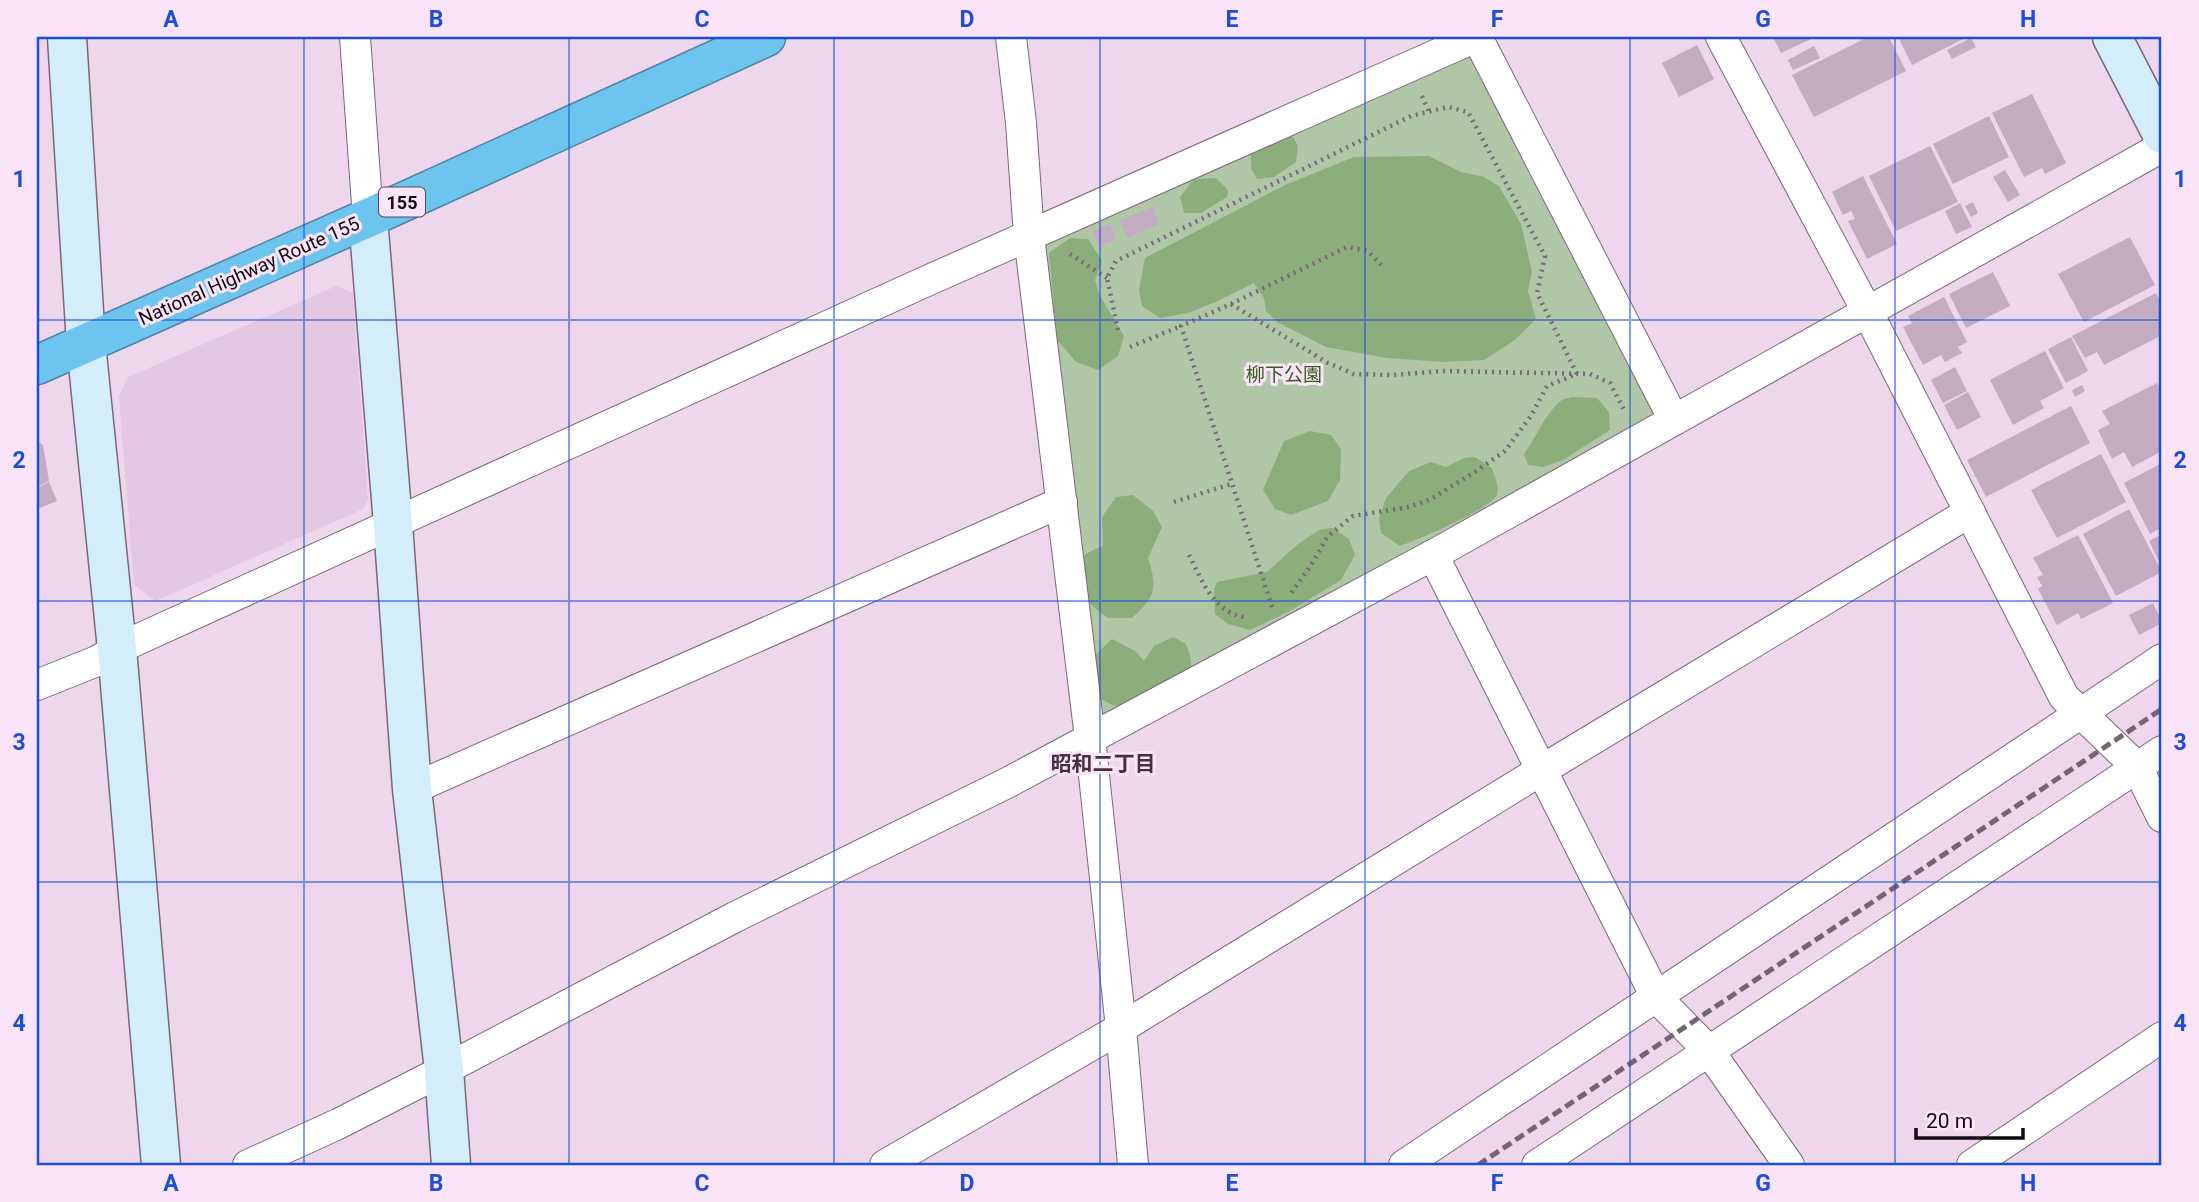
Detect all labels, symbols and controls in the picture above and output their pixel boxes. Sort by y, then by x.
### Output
text: A [163,6,179,33]
text: B [429,6,443,33]
text: C [694,6,710,33]
text: D [960,6,974,33]
text: E [1226,6,1239,33]
text: F [1491,6,1504,33]
text: G [1755,6,1771,33]
text: H [2020,6,2036,33]
text: 1 [12,166,26,193]
text: 1 [2173,166,2187,193]
road number: 155 [379,188,425,216]
street label: National Highway Route 155 [135,212,363,330]
park label: 柳下公園 [1246,363,1322,386]
text: 2 [12,447,26,474]
text: 2 [2173,447,2187,474]
text: 3 [12,729,26,756]
text: 3 [2173,729,2187,756]
district label: 昭和二丁目 [1051,752,1156,776]
text: 4 [12,1010,26,1037]
text: 4 [2173,1010,2187,1037]
scale bar [1916,1097,2022,1141]
text: 20 m [1926,1109,1973,1133]
text: A [163,1170,179,1197]
text: B [429,1170,443,1197]
text: C [694,1170,710,1197]
text: D [960,1170,974,1197]
text: E [1226,1170,1239,1197]
text: F [1491,1170,1504,1197]
text: G [1755,1170,1771,1197]
text: H [2020,1170,2036,1197]

